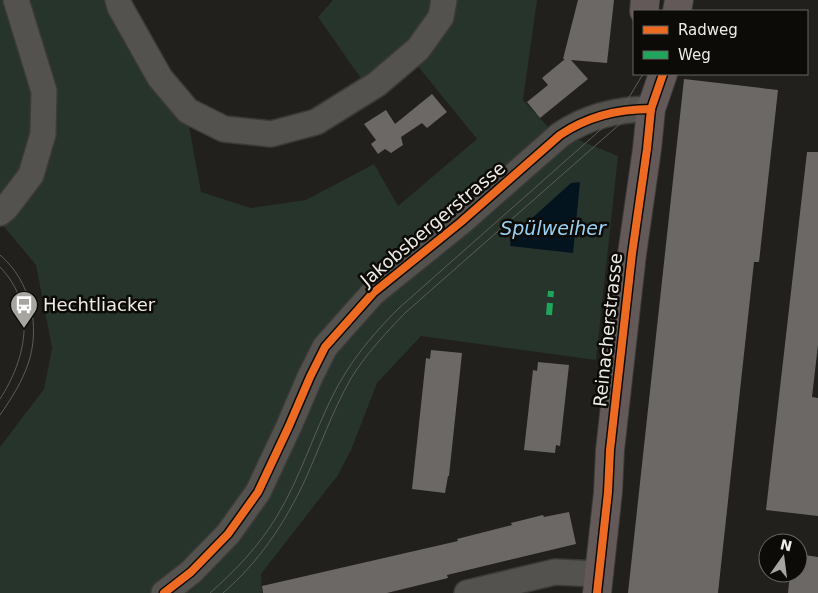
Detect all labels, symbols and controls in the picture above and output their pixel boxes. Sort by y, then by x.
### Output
legend [633,10,808,75]
text: Radweg [678,21,738,39]
text: Weg [678,46,711,64]
street label: Jakobsbergerstrasse [355,157,509,291]
water label: Spülweiher [500,217,607,239]
street label: Reinacherstrasse [589,252,626,408]
bus stop icon: Hechtliacker [9,290,39,329]
place label: Hechtliacker [43,294,156,315]
north arrow [758,533,808,583]
text: N [779,536,794,555]

